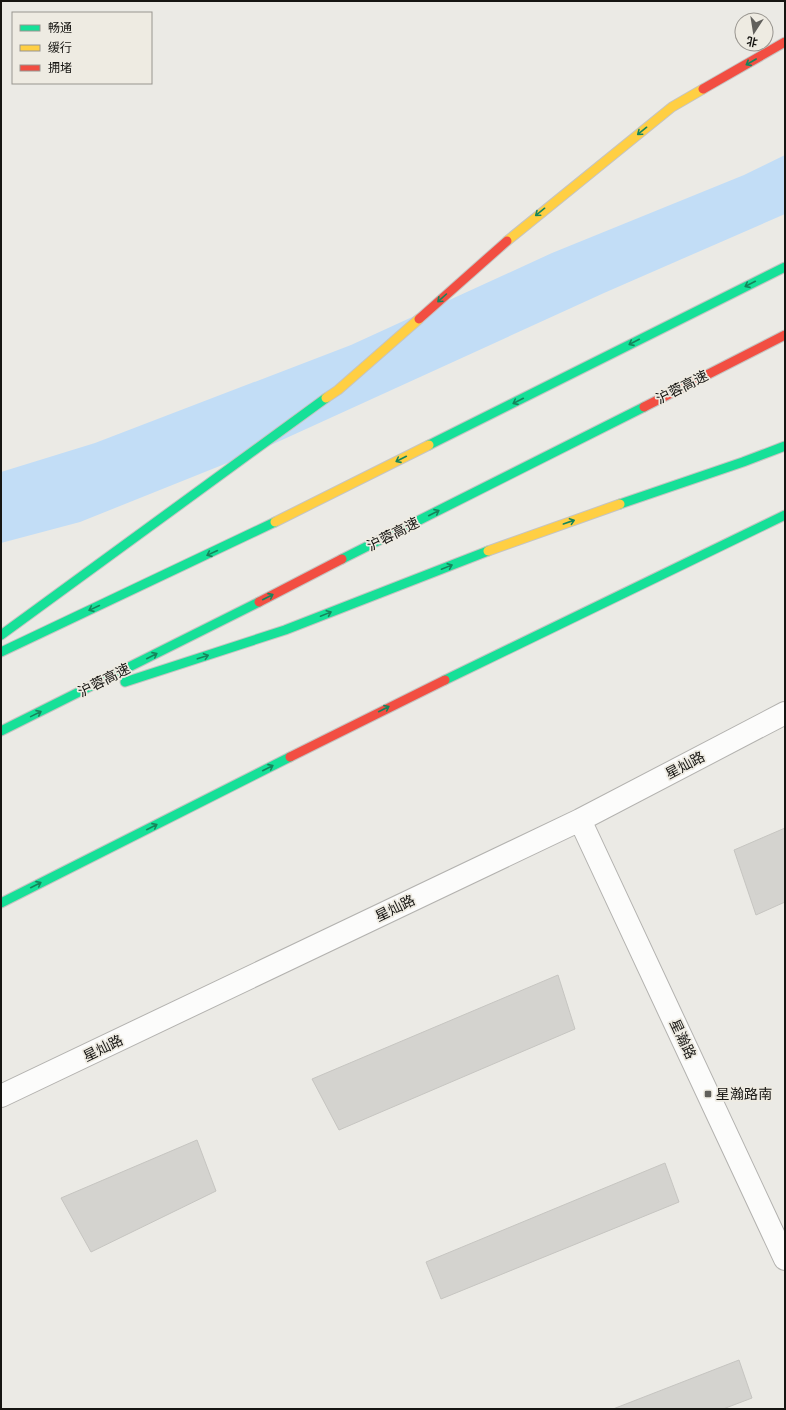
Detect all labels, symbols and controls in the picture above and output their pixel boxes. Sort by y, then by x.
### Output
legend [12,12,152,84]
north arrow [734,12,774,52]
text: 畅通 [48,21,72,35]
text: 北 [745,34,759,49]
text: 缓行 [48,41,72,55]
one-way arrow [745,58,757,66]
text: 拥堵 [48,61,72,75]
one-way arrow [636,127,647,136]
one-way arrow [535,208,546,217]
one-way arrow [744,281,756,288]
one-way arrow [437,293,447,302]
one-way arrow [628,339,640,347]
street label: 沪蓉高速 [653,367,711,407]
one-way arrow [512,398,524,405]
one-way arrow [396,456,408,463]
one-way arrow [428,509,440,516]
street label: 沪蓉高速 [364,514,422,554]
one-way arrow [562,518,575,525]
one-way arrow [206,550,218,557]
one-way arrow [440,562,452,570]
one-way arrow [262,593,274,600]
one-way arrow [88,605,100,612]
one-way arrow [319,610,331,618]
one-way arrow [146,652,158,659]
one-way arrow [196,653,209,660]
street label: 沪蓉高速 [75,660,133,700]
one-way arrow [378,705,390,713]
one-way arrow [30,710,42,717]
street label: 星灿路 [663,748,707,782]
one-way arrow [262,764,274,771]
one-way arrow [146,822,158,830]
one-way arrow [30,881,42,888]
street label: 星灿路 [373,892,417,924]
street label: 星瀚路 [667,1017,699,1061]
street label: 星灿路 [81,1032,125,1064]
place label: 星瀚路南 [716,1086,772,1102]
marker: 星瀚路南 [703,1089,713,1099]

